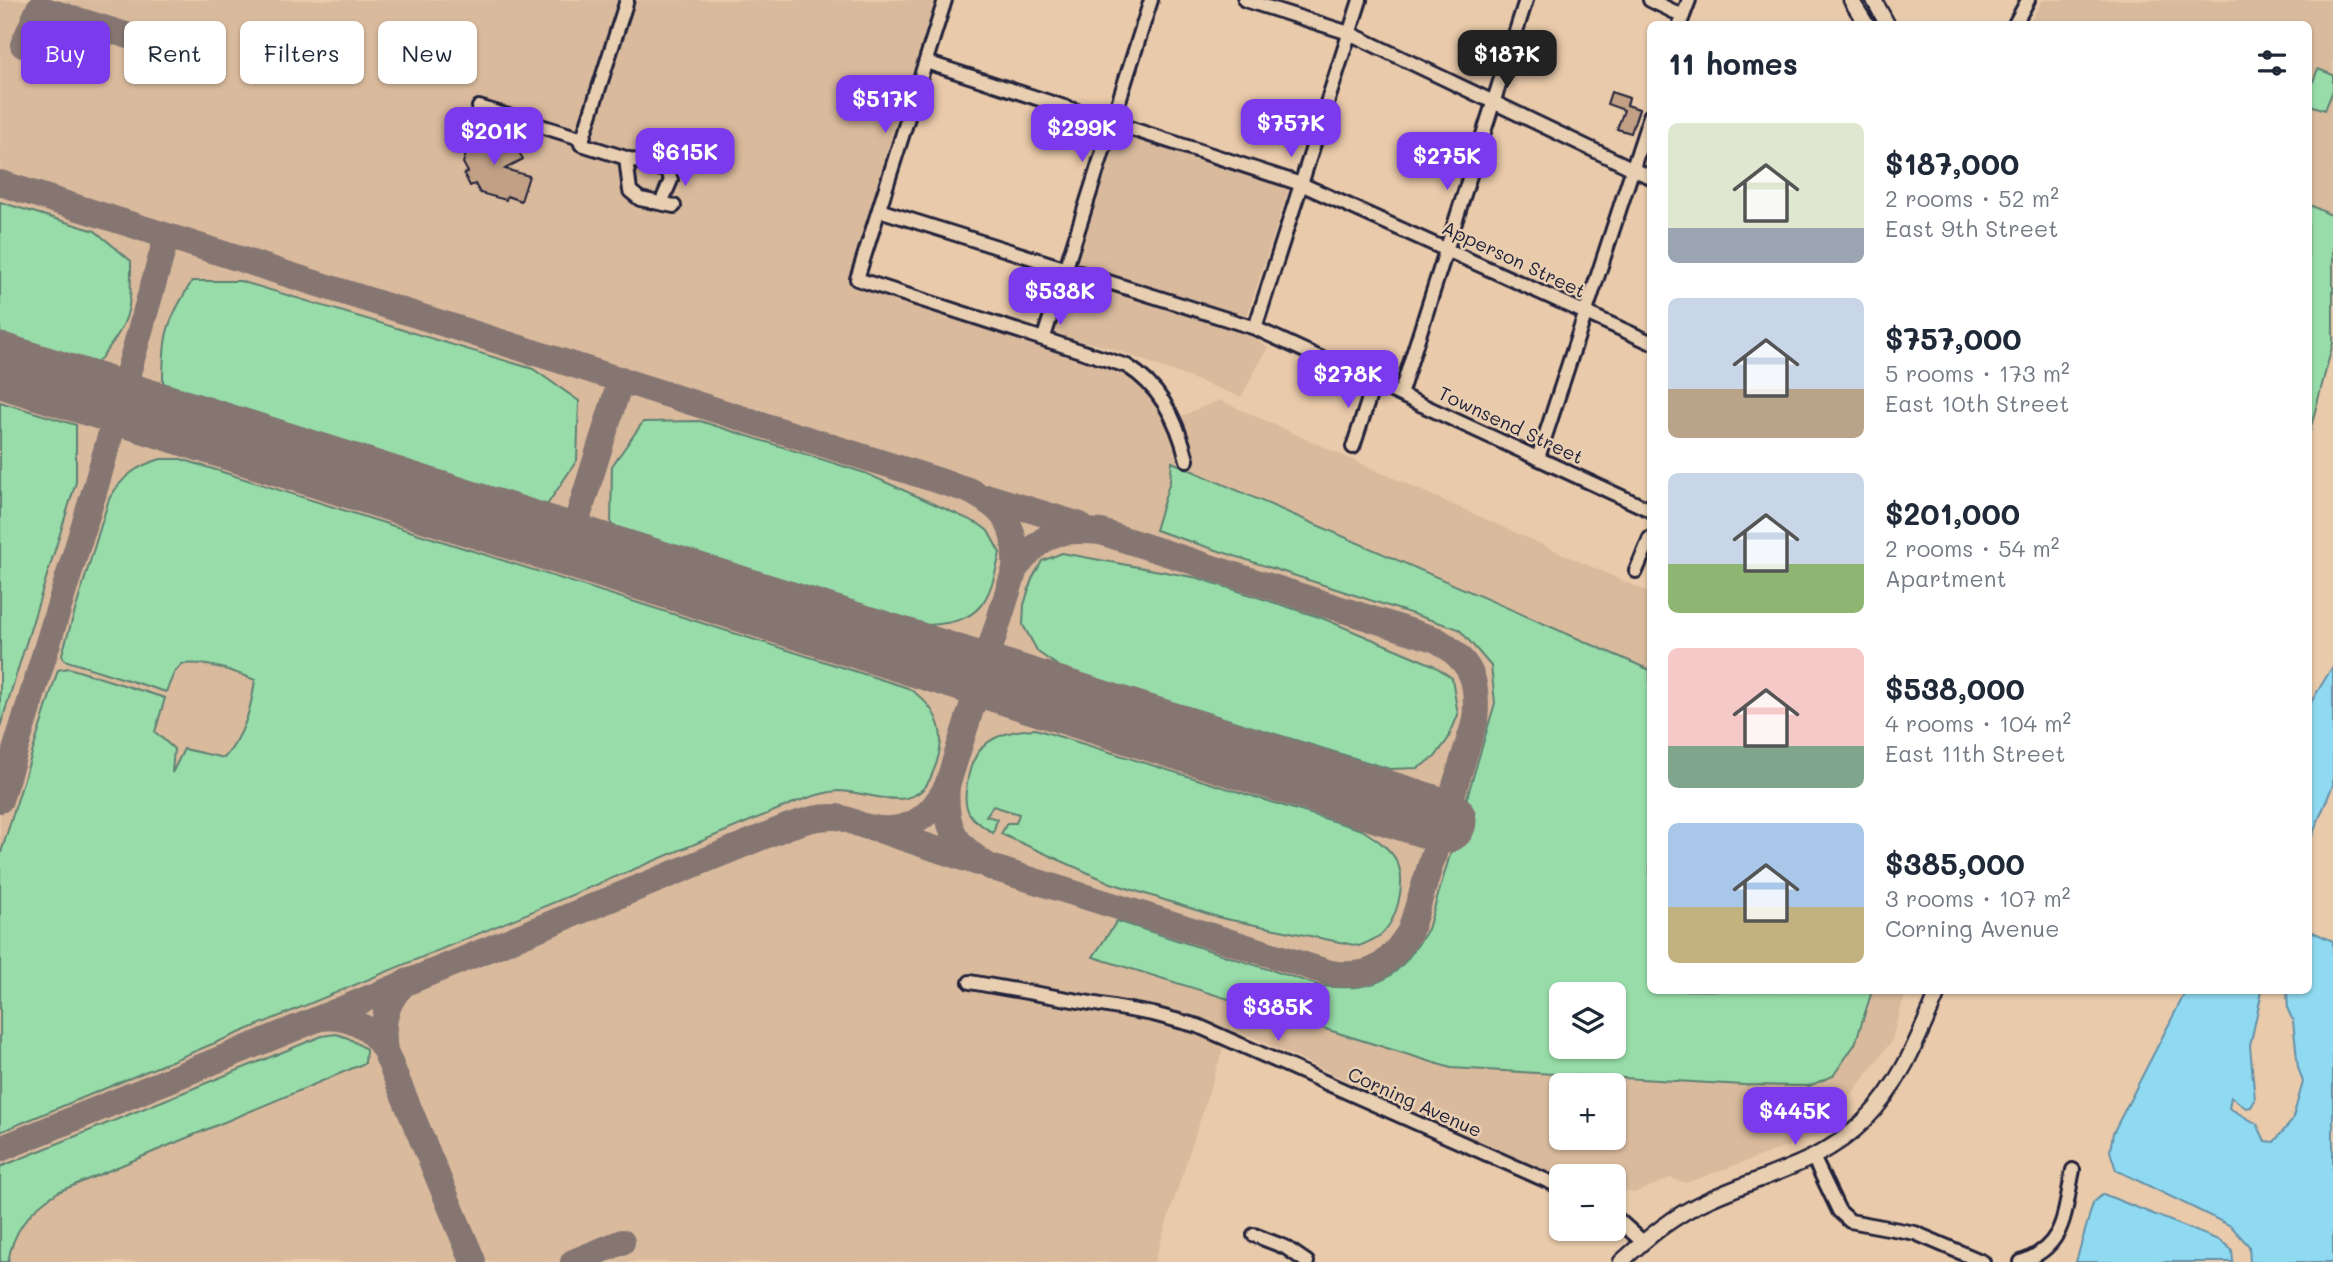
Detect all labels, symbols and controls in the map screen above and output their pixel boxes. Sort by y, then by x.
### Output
chip: Buy [21,21,110,84]
chip: Rent [124,21,226,84]
chip: Filters [240,21,364,84]
chip: New [378,21,477,84]
pin: $187K [1458,31,1556,90]
text: $187K [1474,38,1540,68]
text: 11 homes [1668,43,1798,83]
icon: filters [2253,44,2291,82]
pin: $517K [836,76,934,135]
text: $517K [852,83,918,113]
pin: $757K [1242,100,1340,159]
pin: $299K [1033,104,1131,164]
text: $757K [1257,107,1325,137]
pin: $201K [445,108,543,167]
text: $299K [1047,112,1117,142]
text: $201K [460,115,528,145]
pin: $615K [636,128,734,188]
pin: $275K [1398,132,1496,192]
text: $615K [652,136,718,166]
text: $275K [1413,140,1481,170]
text: $187,000 [1885,143,2019,183]
icon: home [1724,151,1808,235]
text: 2 rooms · 52 m² [1885,183,2059,213]
text: East 9th Street [1885,213,2058,243]
street label: Apperson Street [1438,214,1590,303]
pin: $538K [1011,268,1109,327]
text: $538K [1025,275,1095,305]
text: $757,000 [1885,318,2022,358]
icon: home [1724,326,1808,410]
pin: $278K [1299,350,1397,410]
text: $278K [1313,358,1383,388]
text: 5 rooms · 173 m² [1885,358,2070,388]
street label: Townsend Street [1435,380,1588,469]
text: East 10th Street [1885,388,2069,418]
text: $201,000 [1885,493,2020,533]
icon: home [1724,501,1808,585]
text: 2 rooms · 54 m² [1885,533,2060,563]
text: Apartment [1885,563,2007,593]
text: $538,000 [1885,668,2025,708]
icon: home [1724,676,1808,760]
text: 4 rooms · 104 m² [1885,708,2071,738]
text: East 11th Street [1885,738,2065,768]
text: $385,000 [1885,843,2025,883]
icon: home [1724,851,1808,935]
text: 3 rooms · 107 m² [1885,883,2071,913]
text: Corning Avenue [1885,913,2059,943]
map controls [1549,982,1626,1241]
button: layers [1549,982,1626,1059]
pin: $385K [1229,984,1327,1043]
text: $385K [1243,991,1313,1021]
street label: Corning Avenue [1344,1061,1486,1142]
button: + [1549,1073,1626,1150]
pin: $445K [1746,1088,1844,1147]
text: $445K [1759,1095,1831,1125]
button: − [1549,1164,1626,1241]

